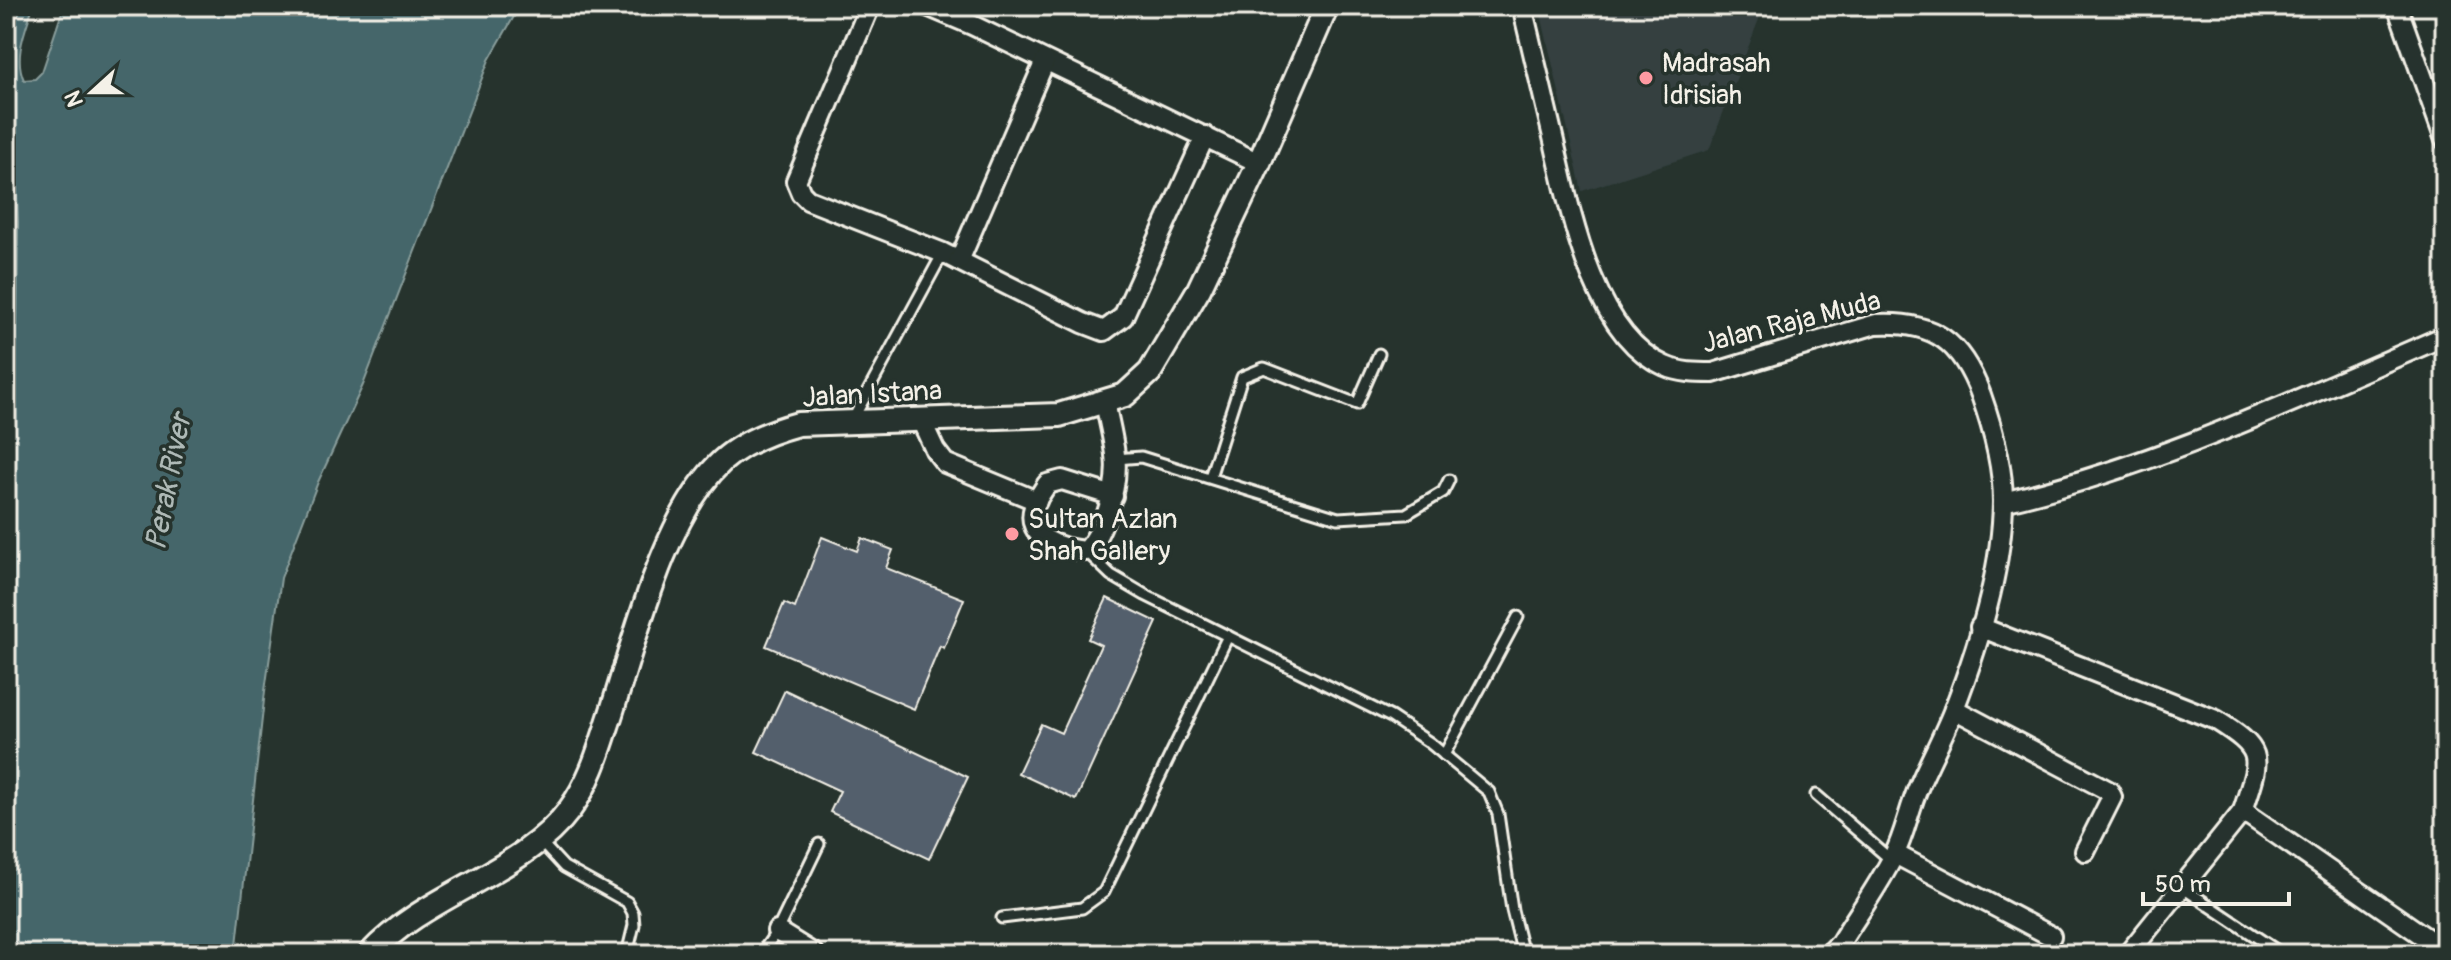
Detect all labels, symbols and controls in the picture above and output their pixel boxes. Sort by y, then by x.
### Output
place label: Madrasah Idrisiah [1662,46,1771,113]
north arrow [52,52,132,132]
marker: Madrasah Idrisiah [1637,69,1655,87]
text: N [58,87,90,111]
street label: Jalan Raja Muda [1698,283,1884,362]
street label: Jalan Istana [801,373,943,416]
water label: Perak River [137,408,200,553]
place label: Sultan Azlan Shah Gallery [1028,502,1178,569]
marker: Sultan Azlan Shah Gallery [1003,525,1021,543]
scale bar [2143,856,2289,906]
text: 50 m [2155,870,2211,899]

